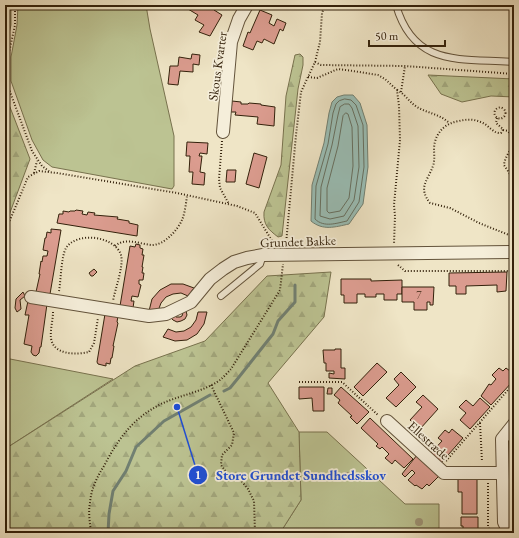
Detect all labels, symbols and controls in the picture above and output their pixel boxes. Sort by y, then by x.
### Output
scale bar [369,22,445,48]
text: 50 m [375,28,399,44]
street label: Skous Kvarter [204,30,231,102]
street label: Grundet Bakke [260,232,336,251]
house number: 7 [416,288,422,302]
street label: Ellestræde [404,417,453,463]
callout: Store Grundet Sundhedsskov [188,462,394,488]
text: Store Grundet Sundhedsskov [216,466,386,484]
text: 1 [195,467,201,483]

